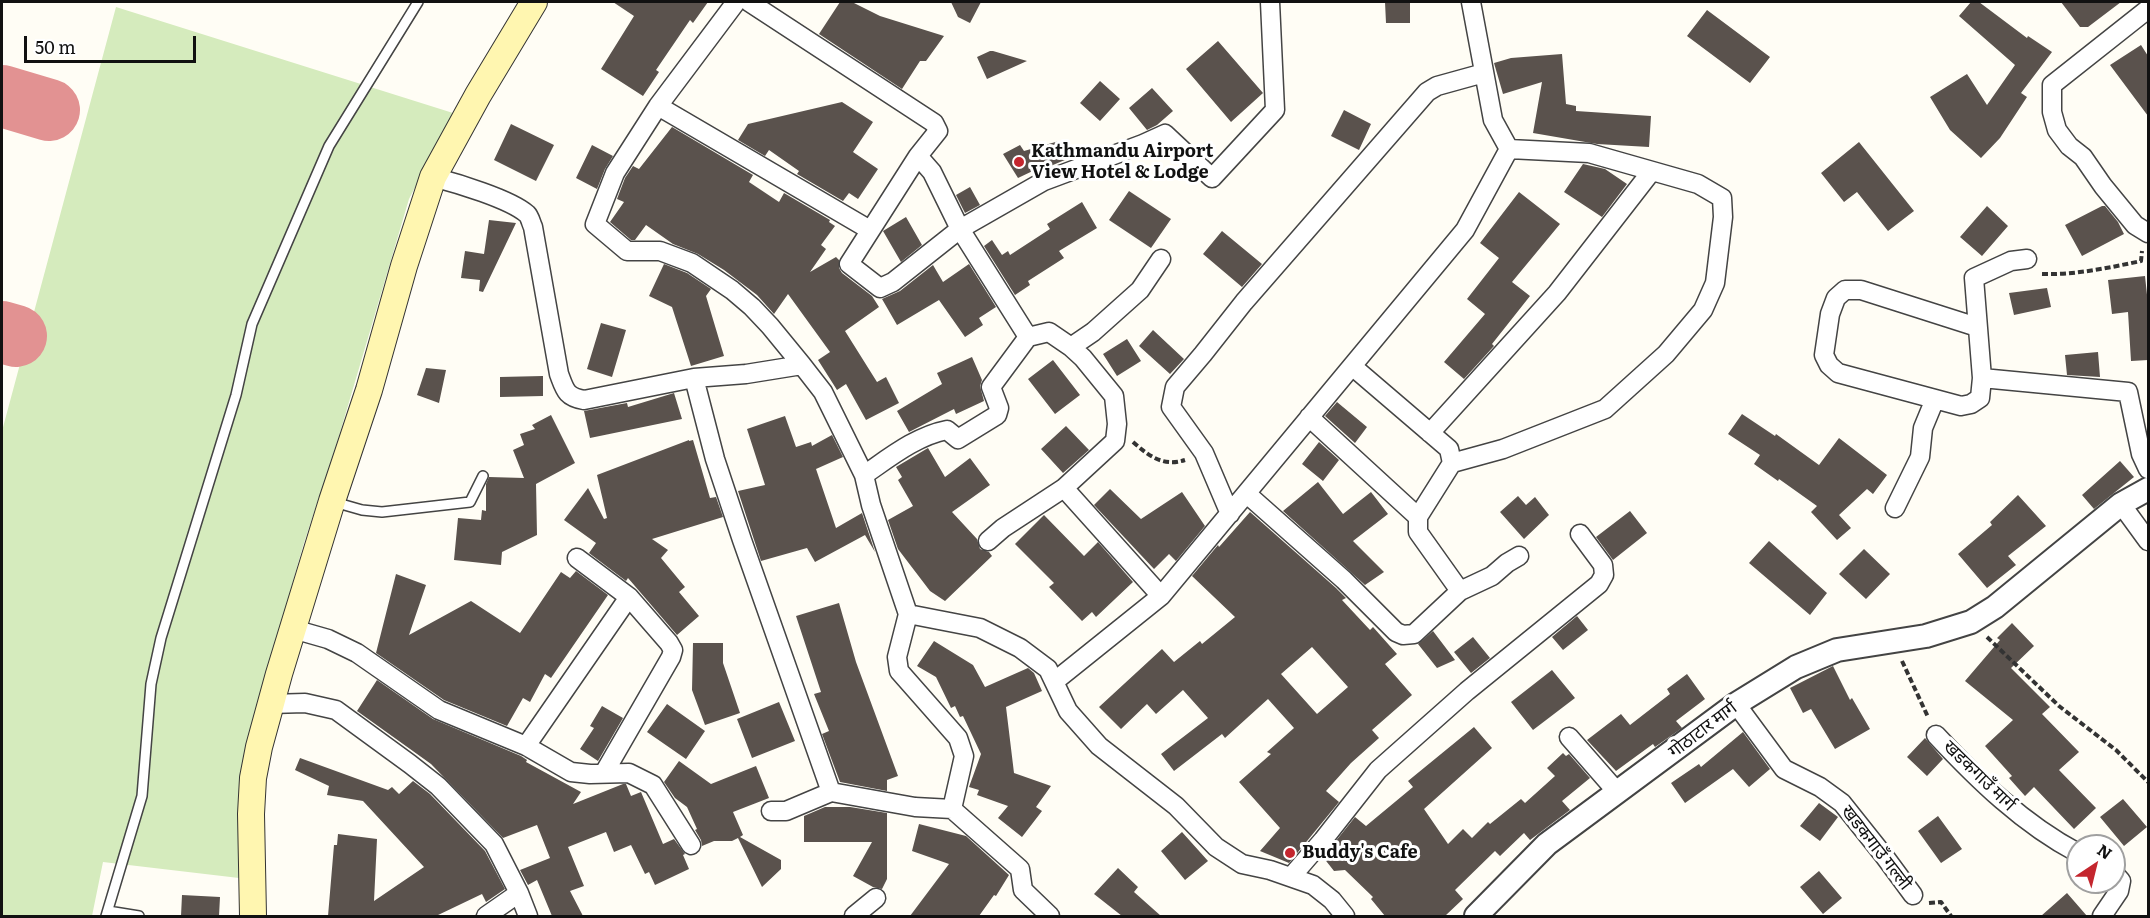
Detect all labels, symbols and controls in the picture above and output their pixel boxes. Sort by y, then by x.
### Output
scale bar [27,24,200,62]
text: 50 m [35,33,76,60]
place label: Kathmandu Airport View Hotel & Lodge [1031,141,1213,184]
marker: Kathmandu Airport View Hotel & Lodge [1012,155,1026,169]
street label: गोठाटार मार्ग [1664,697,1742,763]
street label: खडकगाउँ मार्ग [1938,736,2020,816]
street label: खडकगाउँ गल्ली [1836,801,1916,895]
north arrow [2066,834,2126,894]
text: N [2093,837,2118,865]
place label: Buddy's Cafe [1302,842,1418,864]
marker: Buddy's Cafe [1283,846,1297,860]

